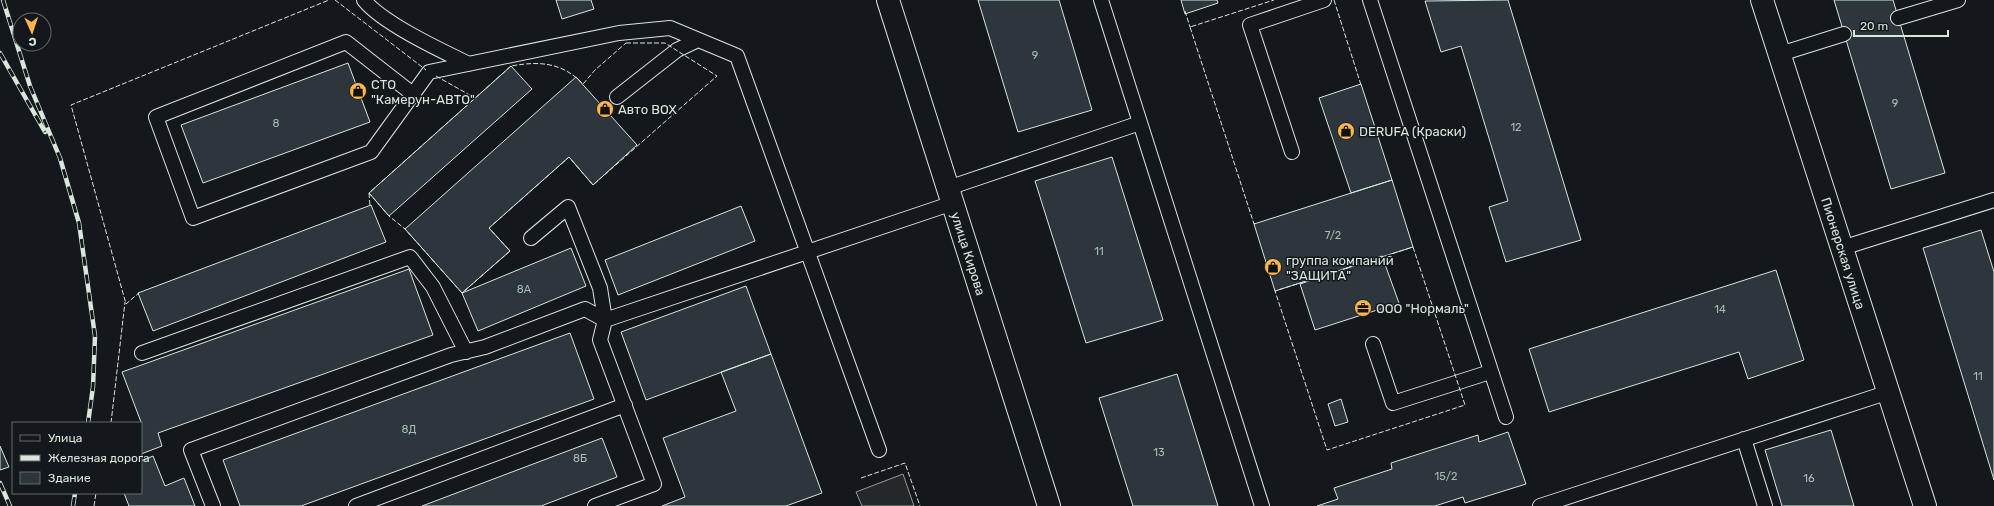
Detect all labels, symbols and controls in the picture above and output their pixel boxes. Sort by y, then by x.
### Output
north arrow [12,12,52,52]
scale bar [1854,12,1948,38]
text: 20 m [1860,19,1888,33]
text: С [28,35,37,48]
house number: 9 [1032,49,1038,62]
place label: СТО "Камерун-АВТО" [371,77,475,107]
shop icon: СТО "Камерун-АВТО" [348,81,368,101]
house number: 9 [1892,97,1898,110]
shop icon: Авто BOX [595,99,615,119]
place label: Авто BOX [618,102,677,117]
house number: 8 [273,117,280,130]
shop icon: DERUFA (Краски) [1336,121,1356,141]
house number: 12 [1510,121,1522,134]
place label: DERUFA (Краски) [1359,124,1466,139]
street label: Пионерская улица [1819,195,1869,311]
street label: улица Кирова [948,210,989,297]
house number: 7/2 [1325,229,1341,242]
house number: 11 [1094,245,1104,258]
place label: группа компаний "ЗАЩИТА" [1286,253,1394,283]
shop icon: группа компаний "ЗАЩИТА" [1263,257,1283,277]
house number: 8А [517,283,532,296]
office icon: ООО "Нормаль" [1353,298,1373,318]
place label: ООО "Нормаль" [1376,301,1469,316]
house number: 14 [1714,303,1726,316]
house number: 11 [1973,370,1983,383]
legend [12,422,142,494]
house number: 8Д [402,423,417,436]
text: Улица [48,431,82,445]
house number: 13 [1153,446,1165,459]
text: Железная дорога [48,451,150,465]
house number: 8Б [573,452,587,465]
house number: 15/2 [1435,470,1457,483]
text: Здание [48,471,91,485]
house number: 16 [1803,472,1815,485]

